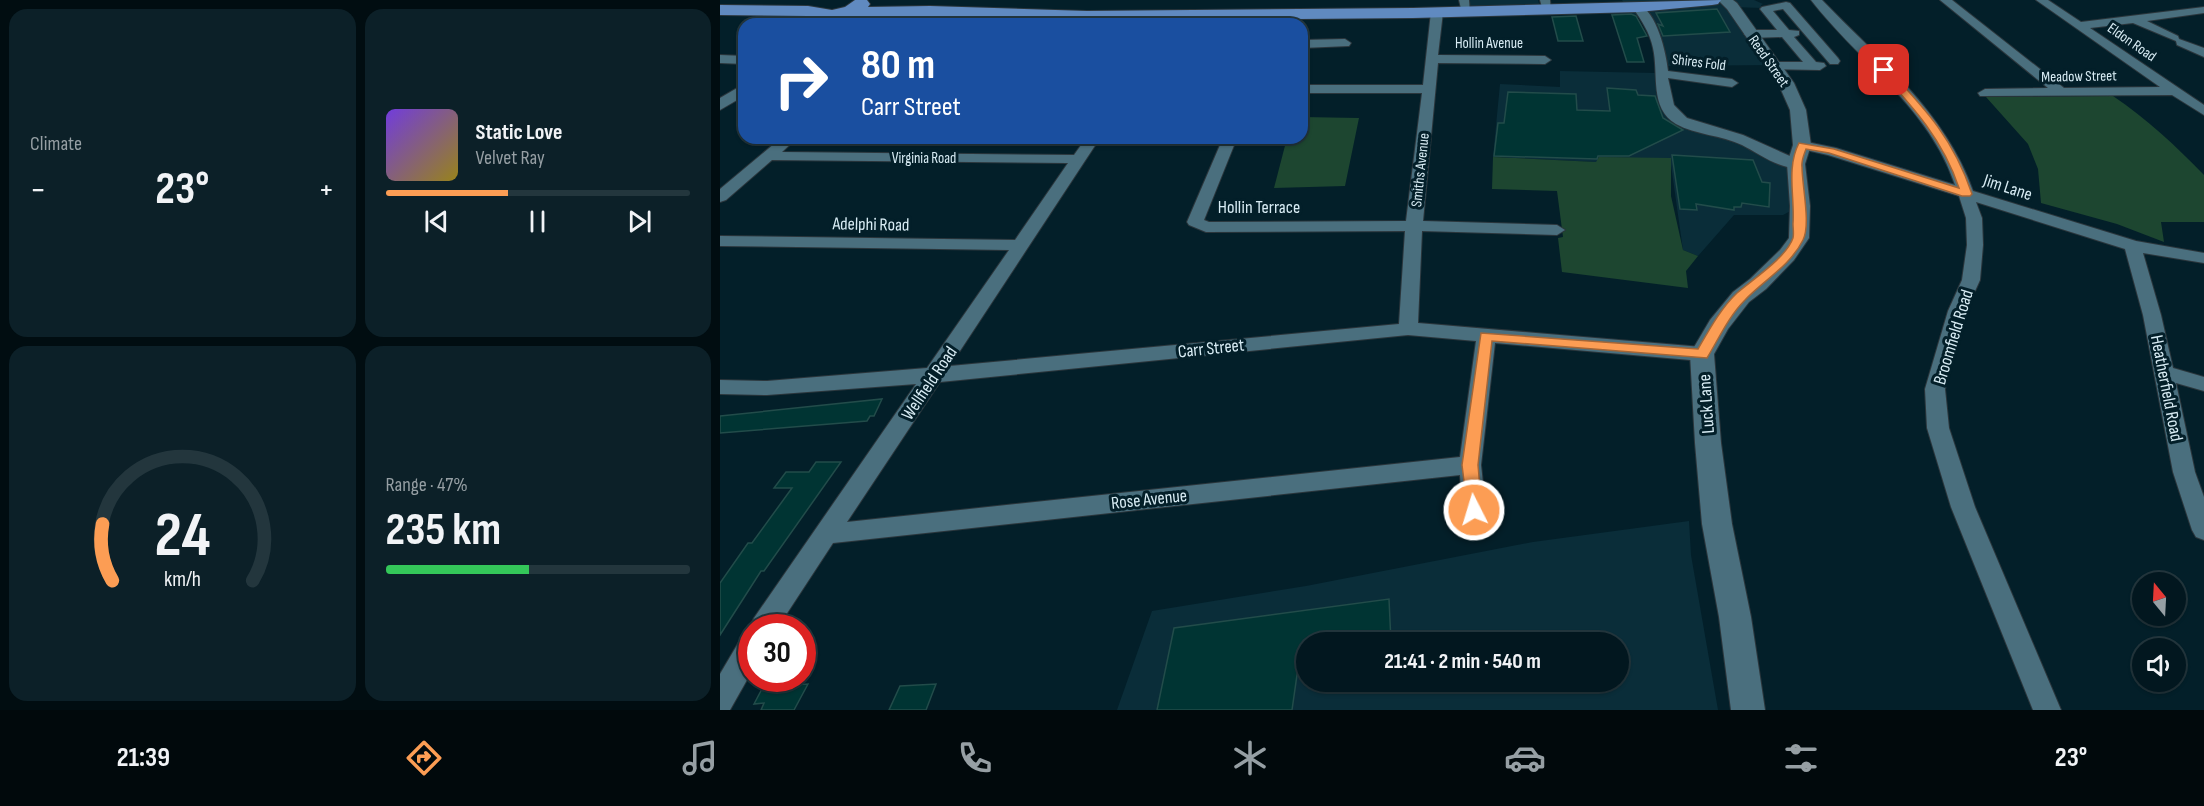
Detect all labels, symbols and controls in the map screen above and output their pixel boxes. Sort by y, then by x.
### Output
street label: Eldon Road [2104,19,2160,66]
street label: Reed Street [1744,32,1794,91]
street label: Hollin Avenue [1455,34,1523,53]
text: 80 m [861,40,935,91]
icon: right [762,42,840,120]
pin [1858,44,1909,95]
street label: Shires Fold [1671,50,1727,75]
icon: arrive [1867,53,1900,86]
street label: Meadow Street [2041,66,2117,87]
text: Carr Street [861,91,961,123]
text: Static Love [476,119,562,146]
text: Climate [30,132,82,156]
street label: Smiths Avenue [1407,132,1434,208]
text: Velvet Ray [476,146,545,170]
street label: Virginia Road [892,149,956,168]
text: 23° [155,162,209,217]
street label: Jim Lane [1980,169,2035,205]
text: − [30,170,46,210]
text: + [318,170,334,210]
street label: Hollin Terrace [1218,197,1300,218]
icon: previous [420,205,453,238]
icon: pause [521,205,554,238]
icon: next [623,205,656,238]
street label: Adelphi Road [831,213,910,236]
street label: Broomfield Road [1929,287,1978,387]
street label: Heatherfield Road [2146,333,2187,443]
street label: Carr Street [1177,335,1246,362]
street label: Wellfield Road [897,343,962,424]
street label: Luck Lane [1694,373,1719,434]
text: Range · 47% [386,473,468,497]
position arrow [1442,478,1506,542]
street label: Rose Avenue [1110,485,1188,514]
text: 24 [154,499,210,574]
text: 235 km [386,503,501,558]
text: km/h [164,567,201,592]
north arrow [2132,572,2186,626]
map controls [2132,572,2186,692]
speed limit sign: 30 [738,614,816,692]
button: sound [2132,638,2186,692]
text: 21:41 · 2 min · 540 m [1384,648,1541,675]
icon: directions [403,737,445,779]
icon: music [679,737,721,779]
icon: phone [954,737,996,779]
icon: climate [1229,737,1271,779]
icon: car [1504,737,1546,779]
icon: filters [1780,737,1822,779]
text: 21:39 [117,742,170,774]
text: 23° [2055,742,2087,774]

